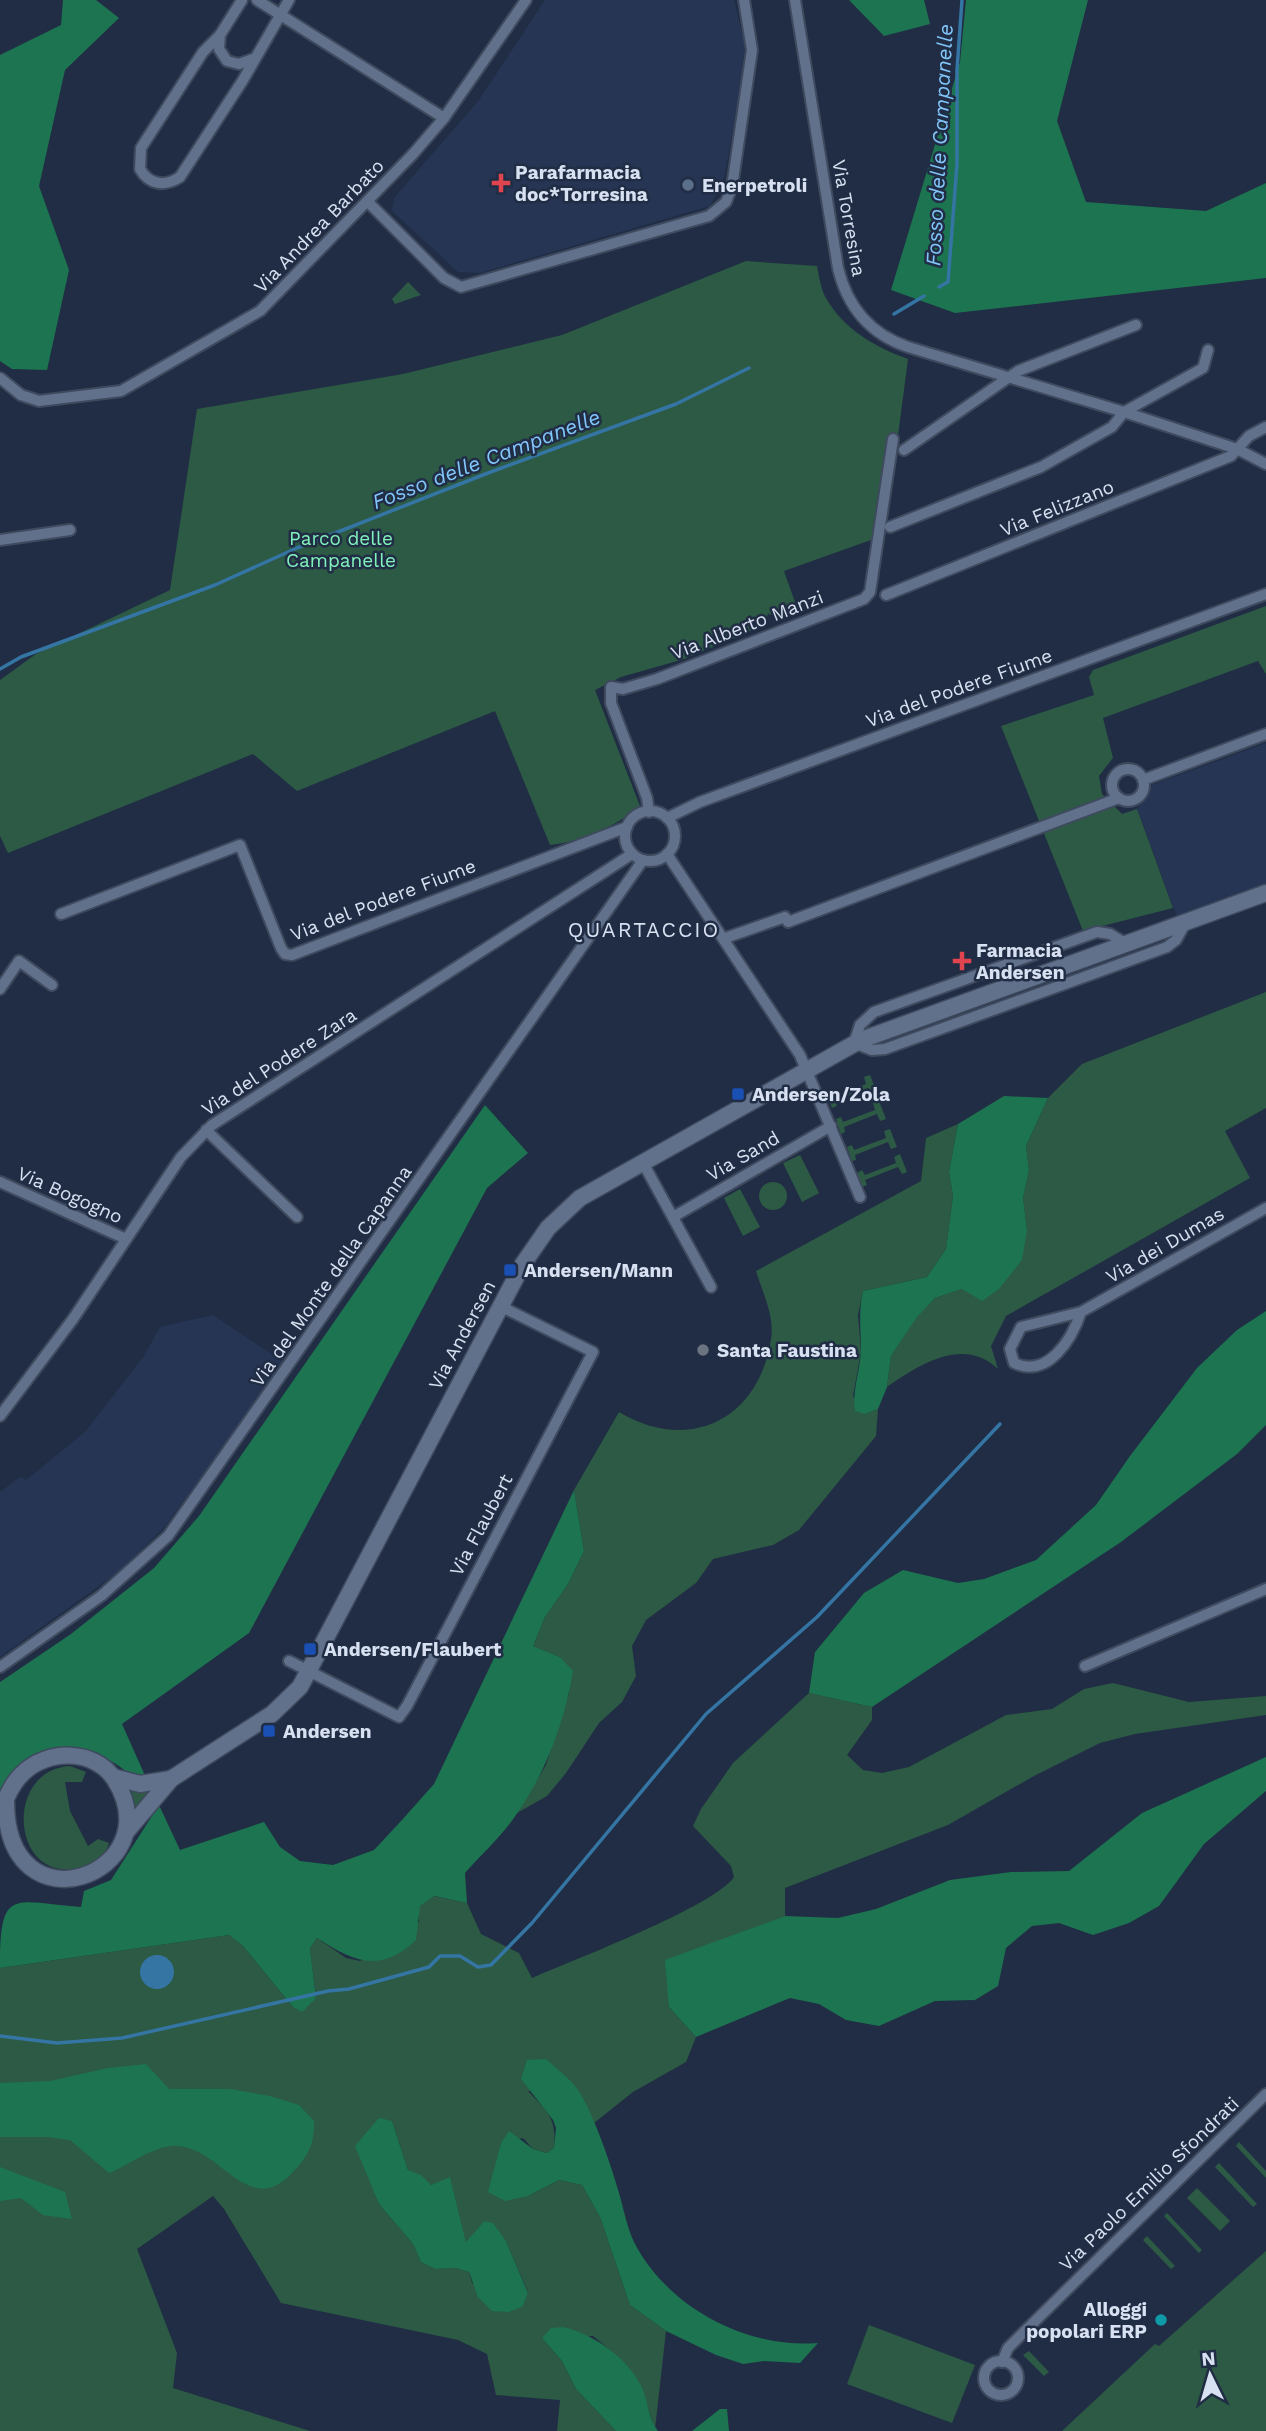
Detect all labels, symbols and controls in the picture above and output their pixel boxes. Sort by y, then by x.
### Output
water label: Fosso delle Campanelle [920,23,958,267]
street label: Via Andrea Barbato [249,154,389,298]
street label: Via Torresina [827,158,871,278]
place label: Parafarmacia doc*Torresina [515,161,648,206]
place label: Enerpetroli [702,174,807,197]
marker: Parafarmacia doc*Torresina [493,175,509,191]
marker: Enerpetroli [680,177,696,193]
water label: Fosso delle Campanelle [368,404,604,514]
street label: Via Felizzano [997,475,1117,541]
park label: Parco delle Campanelle [286,527,396,572]
street label: Via Alberto Manzi [667,585,827,665]
street label: Via del Podere Fiume [863,644,1055,732]
street label: Via del Podere Fiume [287,854,479,946]
district label: QUARTACCIO [568,917,720,942]
place label: Farmacia Andersen [976,939,1064,984]
marker: Farmacia Andersen [954,953,970,969]
street label: Via del Podere Zara [197,1003,361,1121]
place label: Andersen/Zola [752,1083,890,1106]
marker: Andersen/Zola [730,1086,746,1102]
street label: Via Sand [702,1126,784,1186]
street label: Via del Monte della Capanna [246,1161,417,1391]
street label: Via Bogogno [14,1162,126,1228]
street label: Via dei Dumas [1102,1202,1228,1288]
place label: Andersen/Mann [524,1259,673,1282]
marker: Andersen/Mann [502,1262,518,1278]
street label: Via Andersen [424,1276,500,1394]
place label: Santa Faustina [717,1339,857,1362]
marker: Santa Faustina [695,1342,711,1358]
street label: Via Flaubert [445,1470,517,1580]
place label: Andersen/Flaubert [324,1638,502,1661]
marker: Andersen/Flaubert [302,1641,318,1657]
place label: Andersen [283,1720,371,1743]
marker: Andersen [261,1723,277,1739]
street label: Via Paolo Emilio Sfondrati [1054,2092,1244,2276]
place label: Alloggi popolari ERP [1026,2298,1147,2343]
marker: Alloggi popolari ERP [1153,2312,1169,2328]
north arrow [1175,2340,1245,2410]
text: N [1201,2346,1217,2371]

